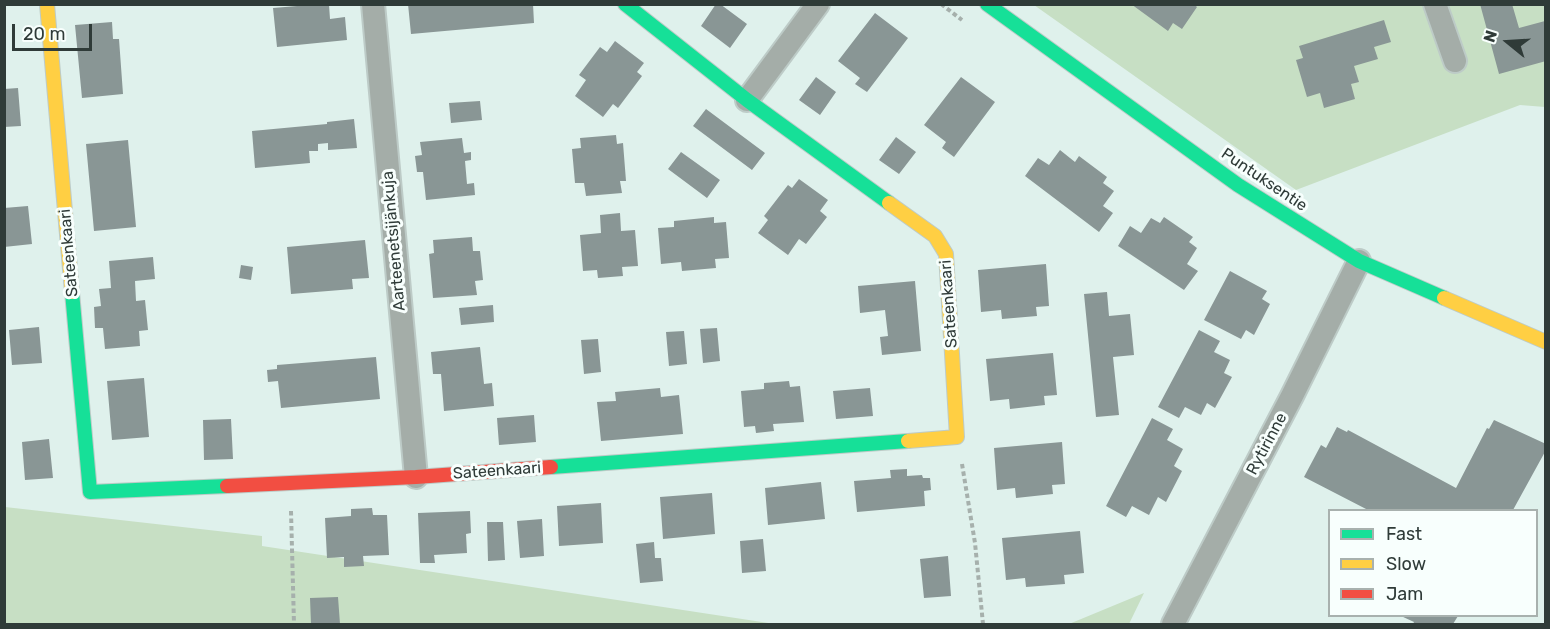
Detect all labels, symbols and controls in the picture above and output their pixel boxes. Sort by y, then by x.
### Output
scale bar [15,12,94,50]
north arrow [1478,12,1538,72]
text: 20 m [23,23,65,45]
text: N [1480,28,1501,45]
street label: Puntuksentie [1217,144,1311,216]
street label: Aarteenetsijänkuja [378,170,410,312]
street label: Sateenkaari [56,208,82,298]
street label: Sateenkaari [936,259,962,349]
street label: Rytirinne [1243,410,1291,478]
street label: Sateenkaari [452,458,542,484]
legend [1328,509,1538,617]
text: Fast [1386,523,1422,545]
text: Slow [1386,553,1426,575]
text: Jam [1386,583,1423,605]

